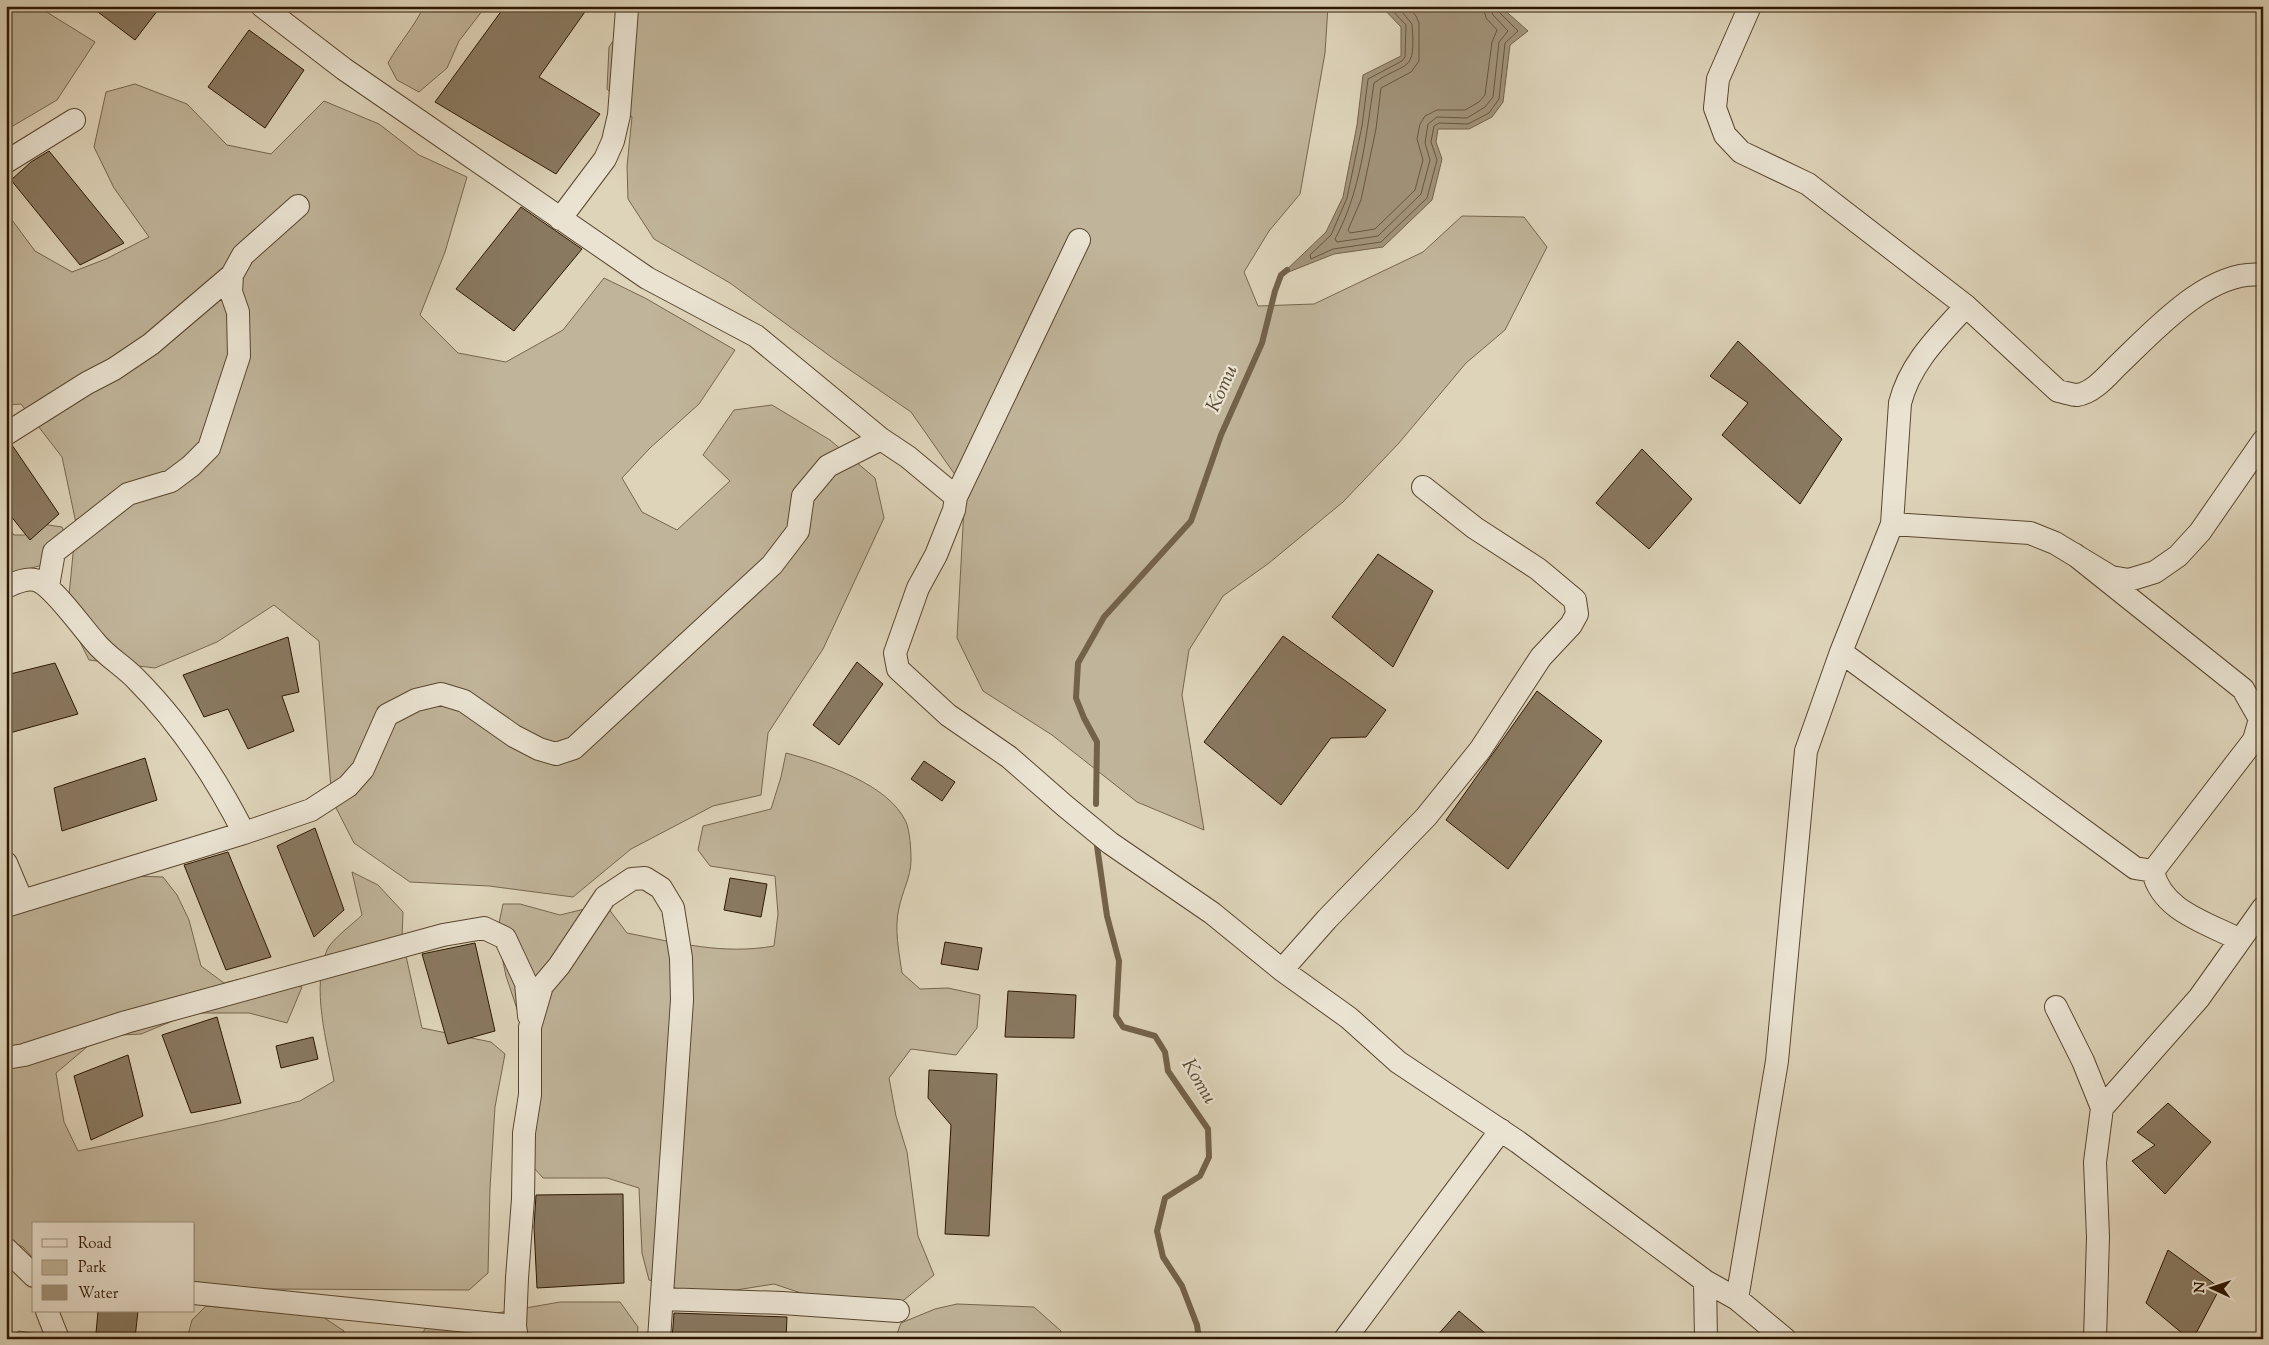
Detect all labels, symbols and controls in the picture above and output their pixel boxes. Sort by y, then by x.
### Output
water label: Komu [1200,360,1246,417]
water label: Komu [1173,1054,1223,1111]
legend [32,1222,195,1312]
text: Road [78,1234,112,1255]
text: Park [78,1258,107,1279]
north arrow [2186,1262,2236,1312]
text: N [2191,1281,2211,1294]
text: Water [78,1284,119,1305]

